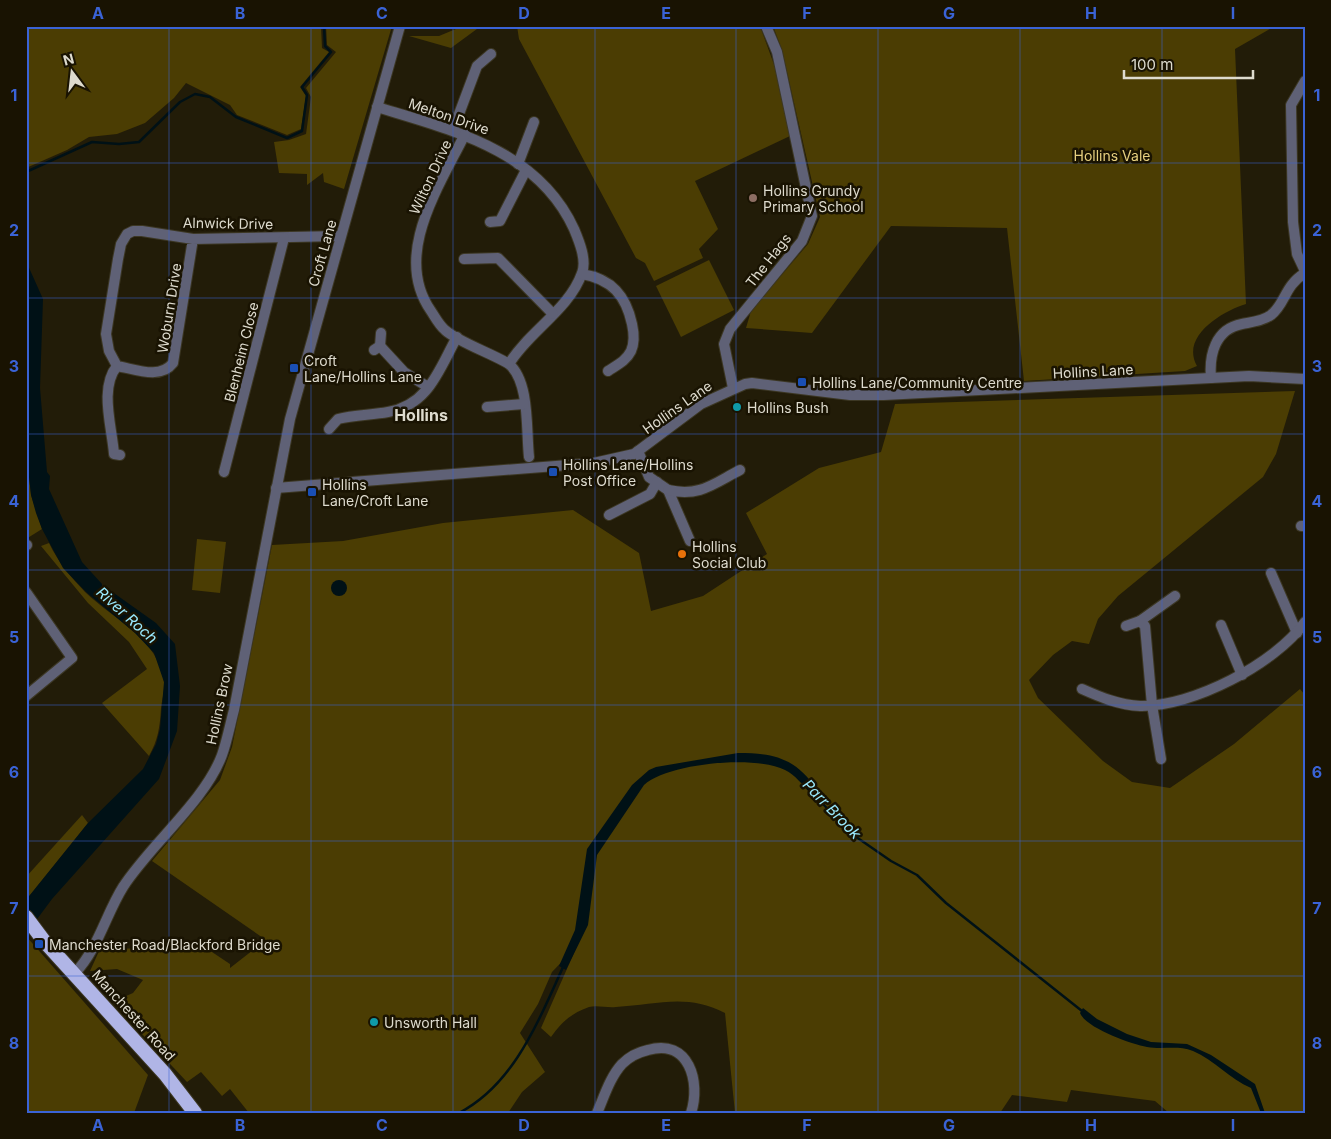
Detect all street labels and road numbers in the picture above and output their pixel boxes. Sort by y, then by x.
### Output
street label: Melton Drive [406,94,492,138]
street label: Wilton Drive [405,137,455,217]
street label: Alnwick Drive [183,214,273,232]
street label: Croft Lane [304,217,340,289]
street label: The Hags [742,230,794,290]
street label: Woburn Drive [154,262,184,354]
street label: Blenheim Close [220,300,262,404]
street label: Hollins Lane [1052,360,1134,382]
street label: Hollins Lane [639,377,715,437]
street label: Hollins Brow [202,662,236,746]
street label: Manchester Road [89,966,179,1064]

